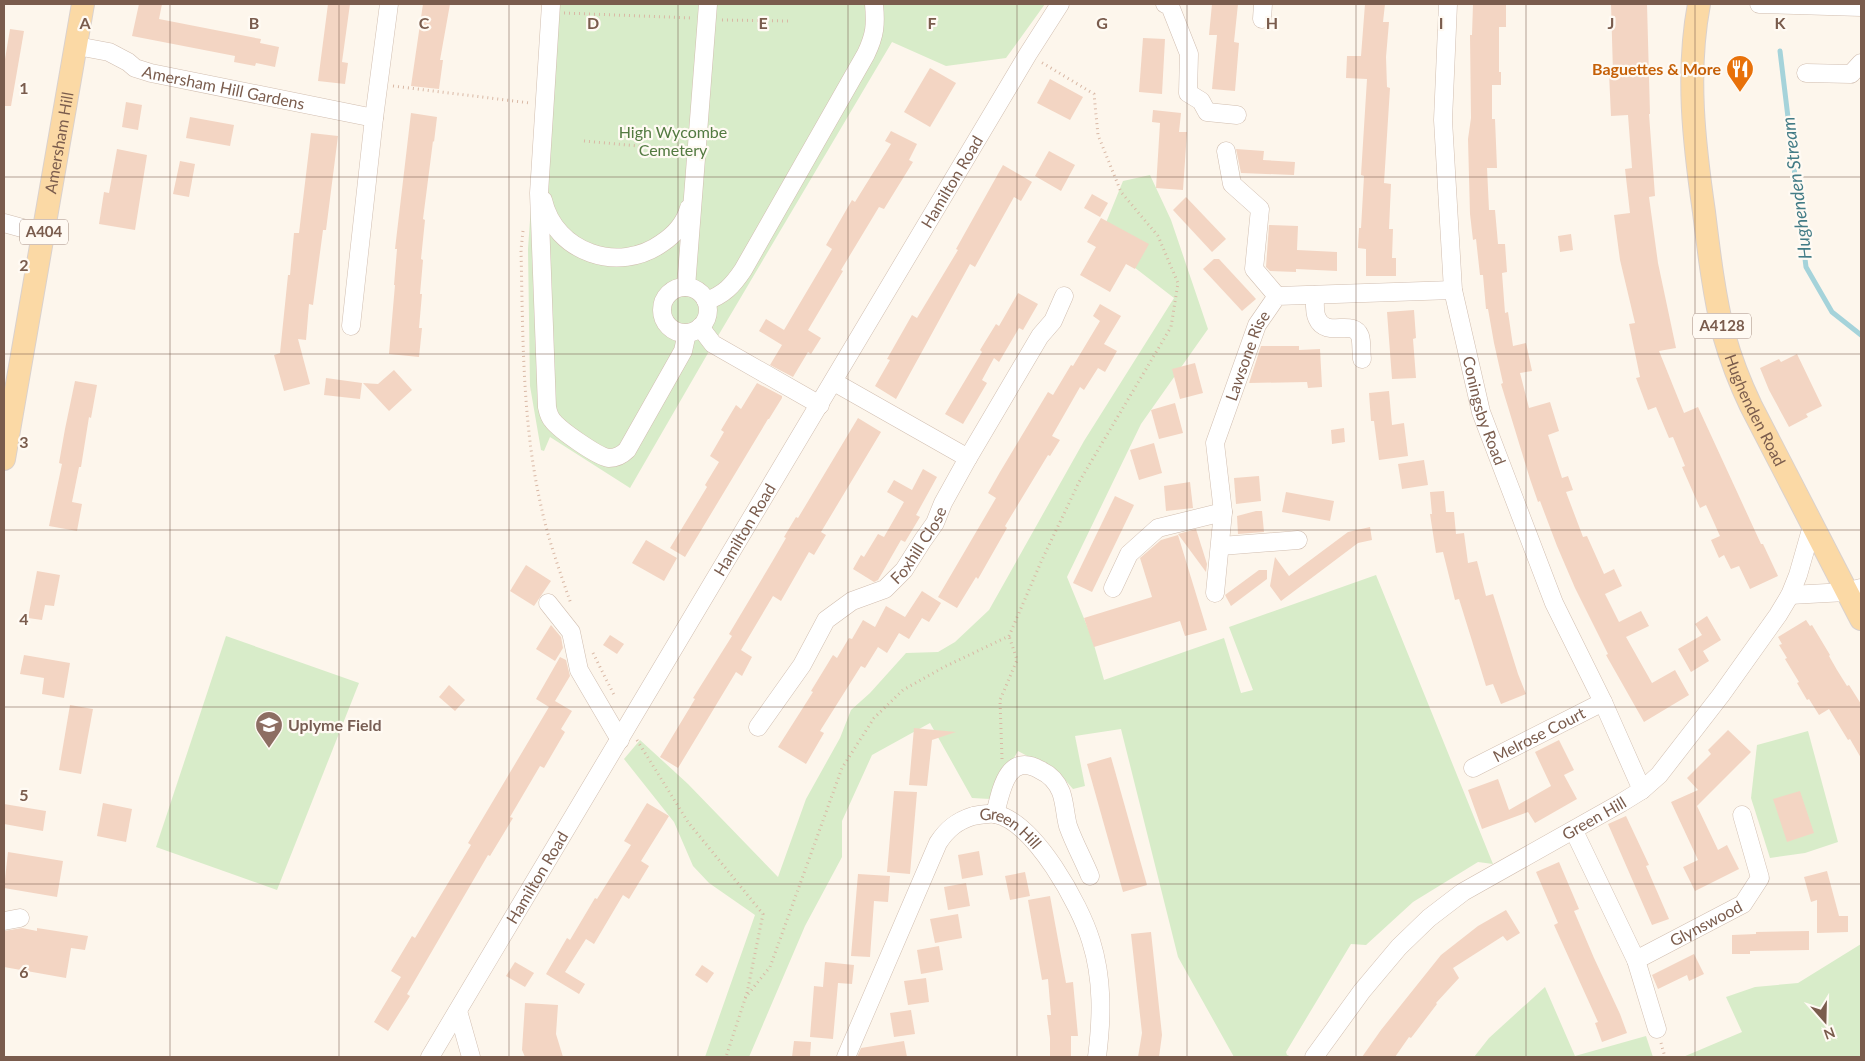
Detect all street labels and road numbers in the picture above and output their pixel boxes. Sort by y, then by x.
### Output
street label: Amersham Hill Gardens [140,61,307,113]
street label: Amersham Hill [40,90,77,195]
street label: Hamilton Road [917,132,986,231]
road number: A404 [20,220,68,244]
street label: Lawsone Rise [1221,307,1273,403]
road number: A4128 [1693,314,1751,338]
street label: Hughenden Road [1722,351,1790,469]
street label: Coningsby Road [1459,354,1510,467]
street label: Hamilton Road [709,480,779,579]
street label: Foxhill Close [886,504,950,587]
street label: Melrose Court [1489,703,1588,765]
street label: Green Hill [1558,792,1629,843]
street label: Green Hill [978,804,1046,852]
street label: Hamilton Road [502,828,571,927]
street label: Glynswood [1666,896,1745,950]

